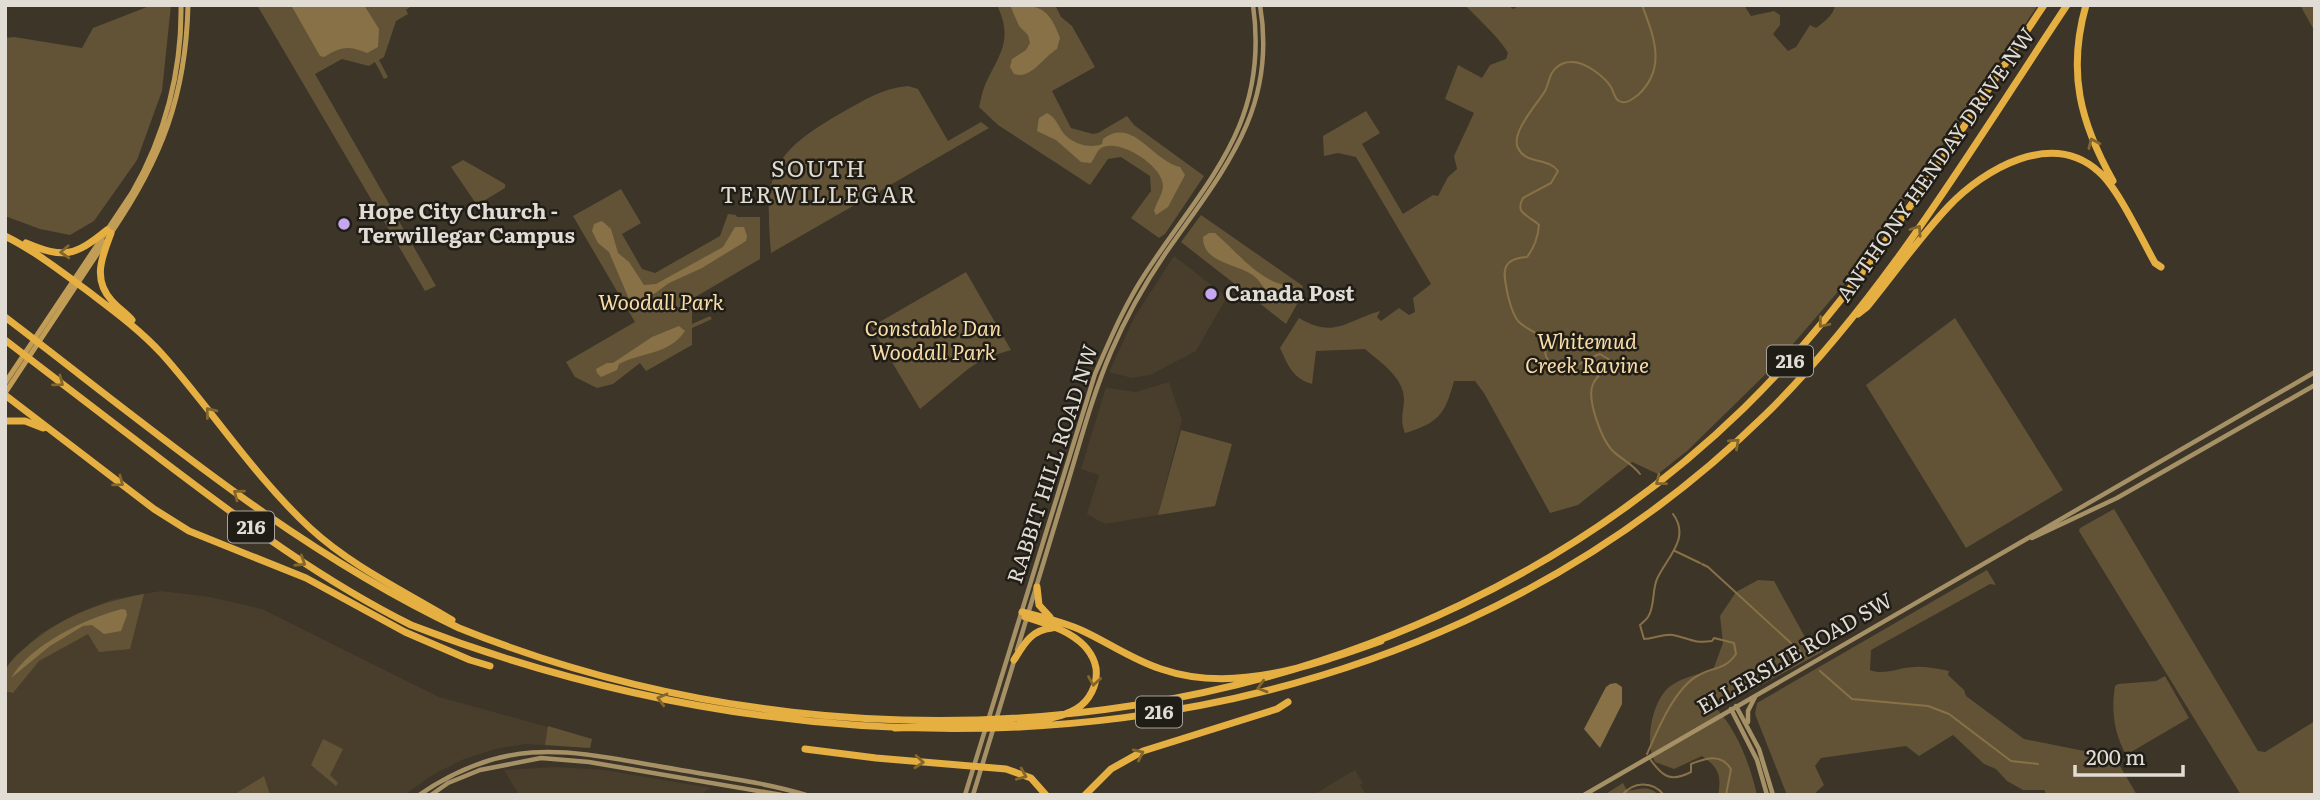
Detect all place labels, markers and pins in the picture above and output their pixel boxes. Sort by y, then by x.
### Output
place label: Hope City Church - Terwillegar Campus [358,194,575,249]
marker: Hope City Church - Terwillegar Campus [336,216,352,232]
place label: Canada Post [1225,276,1355,307]
marker: Canada Post [1203,286,1219,302]

